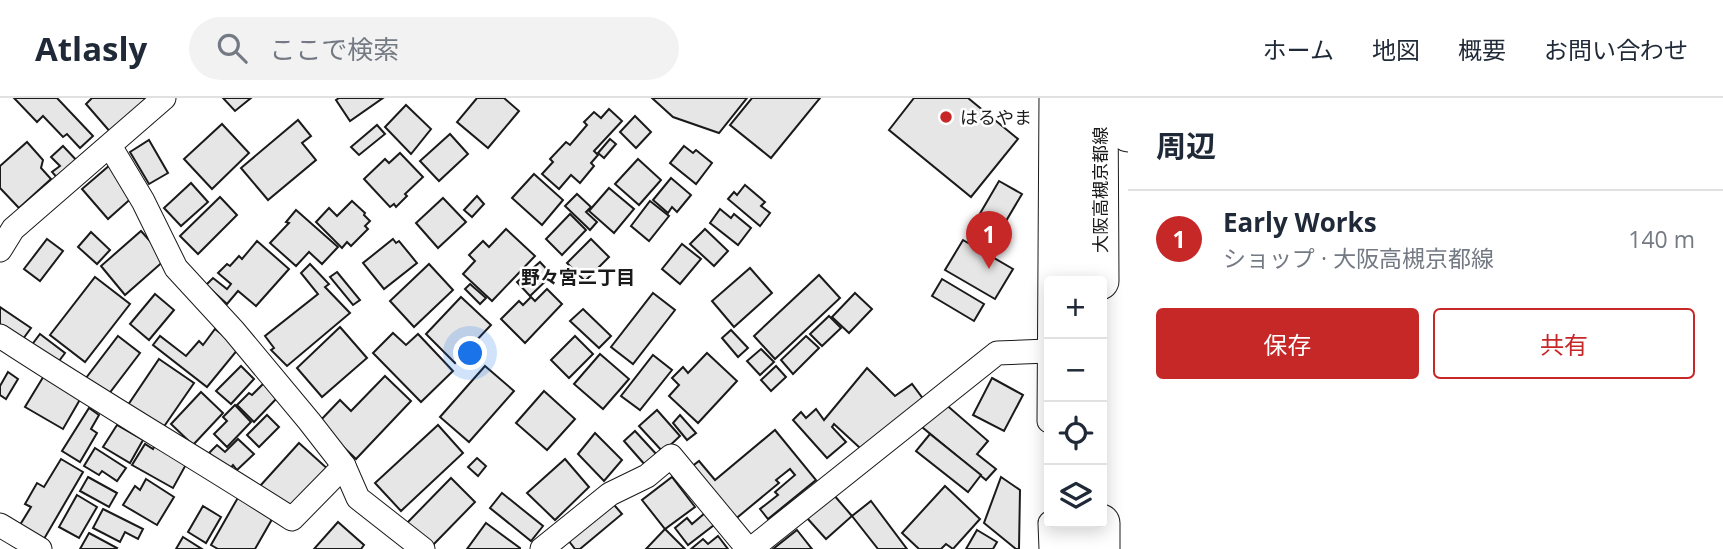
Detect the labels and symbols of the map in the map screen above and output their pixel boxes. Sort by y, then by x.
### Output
place label: はるやま [960,105,1032,129]
marker: はるやま [938,109,954,125]
street label: 大阪高槻京都線 [1088,127,1112,253]
pin: 1 [966,211,1012,269]
district label: 野々宮二丁目 [521,264,635,290]
your location [453,336,487,370]

